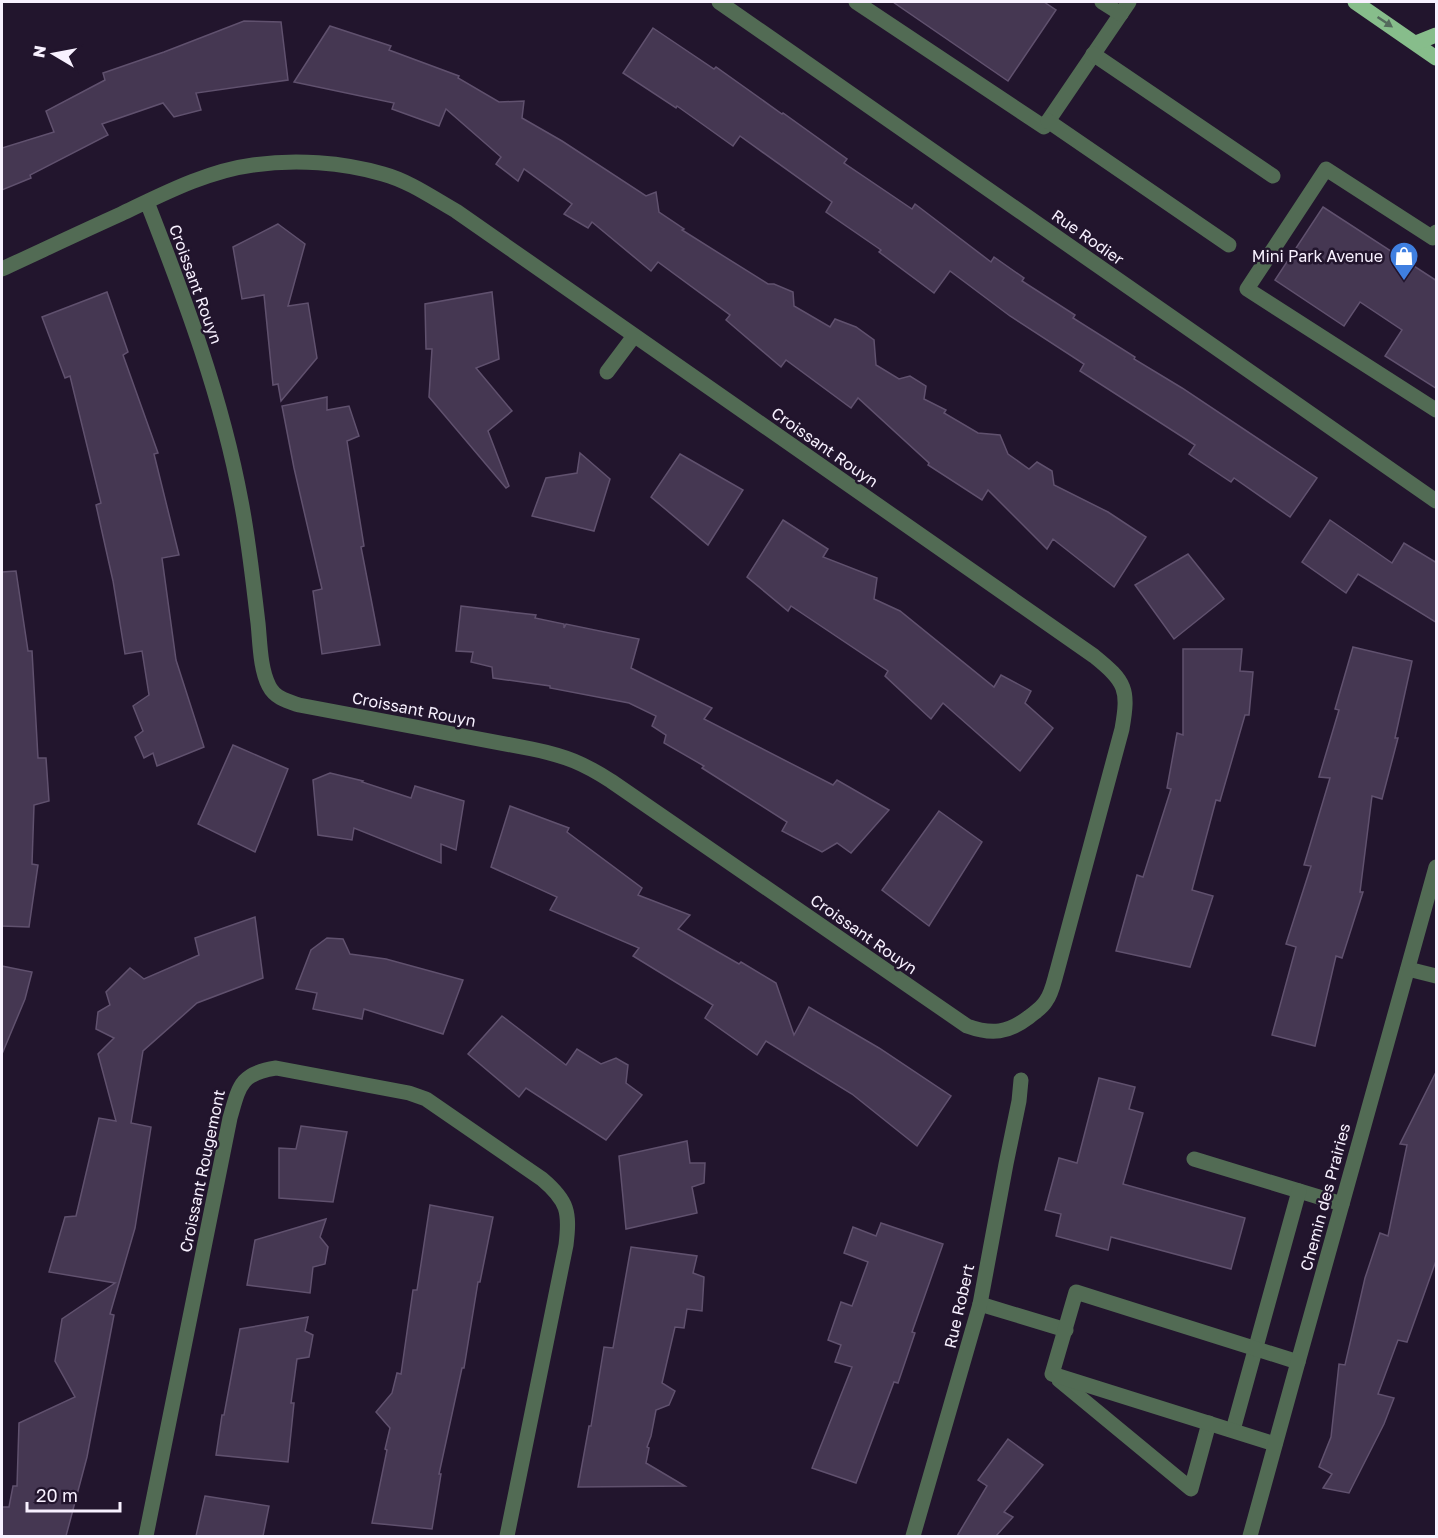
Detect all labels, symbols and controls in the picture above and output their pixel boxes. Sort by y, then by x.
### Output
one-way arrow [1377,16,1393,27]
north arrow [24,24,84,84]
text: N [28,44,50,59]
street label: Rue Rodier [1048,205,1128,269]
street label: Croissant Rouyn [165,222,227,346]
shop icon: Mini Park Avenue [1388,240,1420,282]
place label: Mini Park Avenue [1252,246,1383,266]
street label: Croissant Rouyn [768,403,882,491]
street label: Croissant Rouyn [350,687,478,731]
street label: Croissant Rouyn [807,890,921,978]
street label: Croissant Rougemont [175,1088,229,1254]
street label: Chemin des Prairies [1296,1121,1354,1273]
street label: Rue Robert [940,1262,978,1350]
scale bar [27,1475,120,1513]
text: 20 m [36,1484,78,1506]

